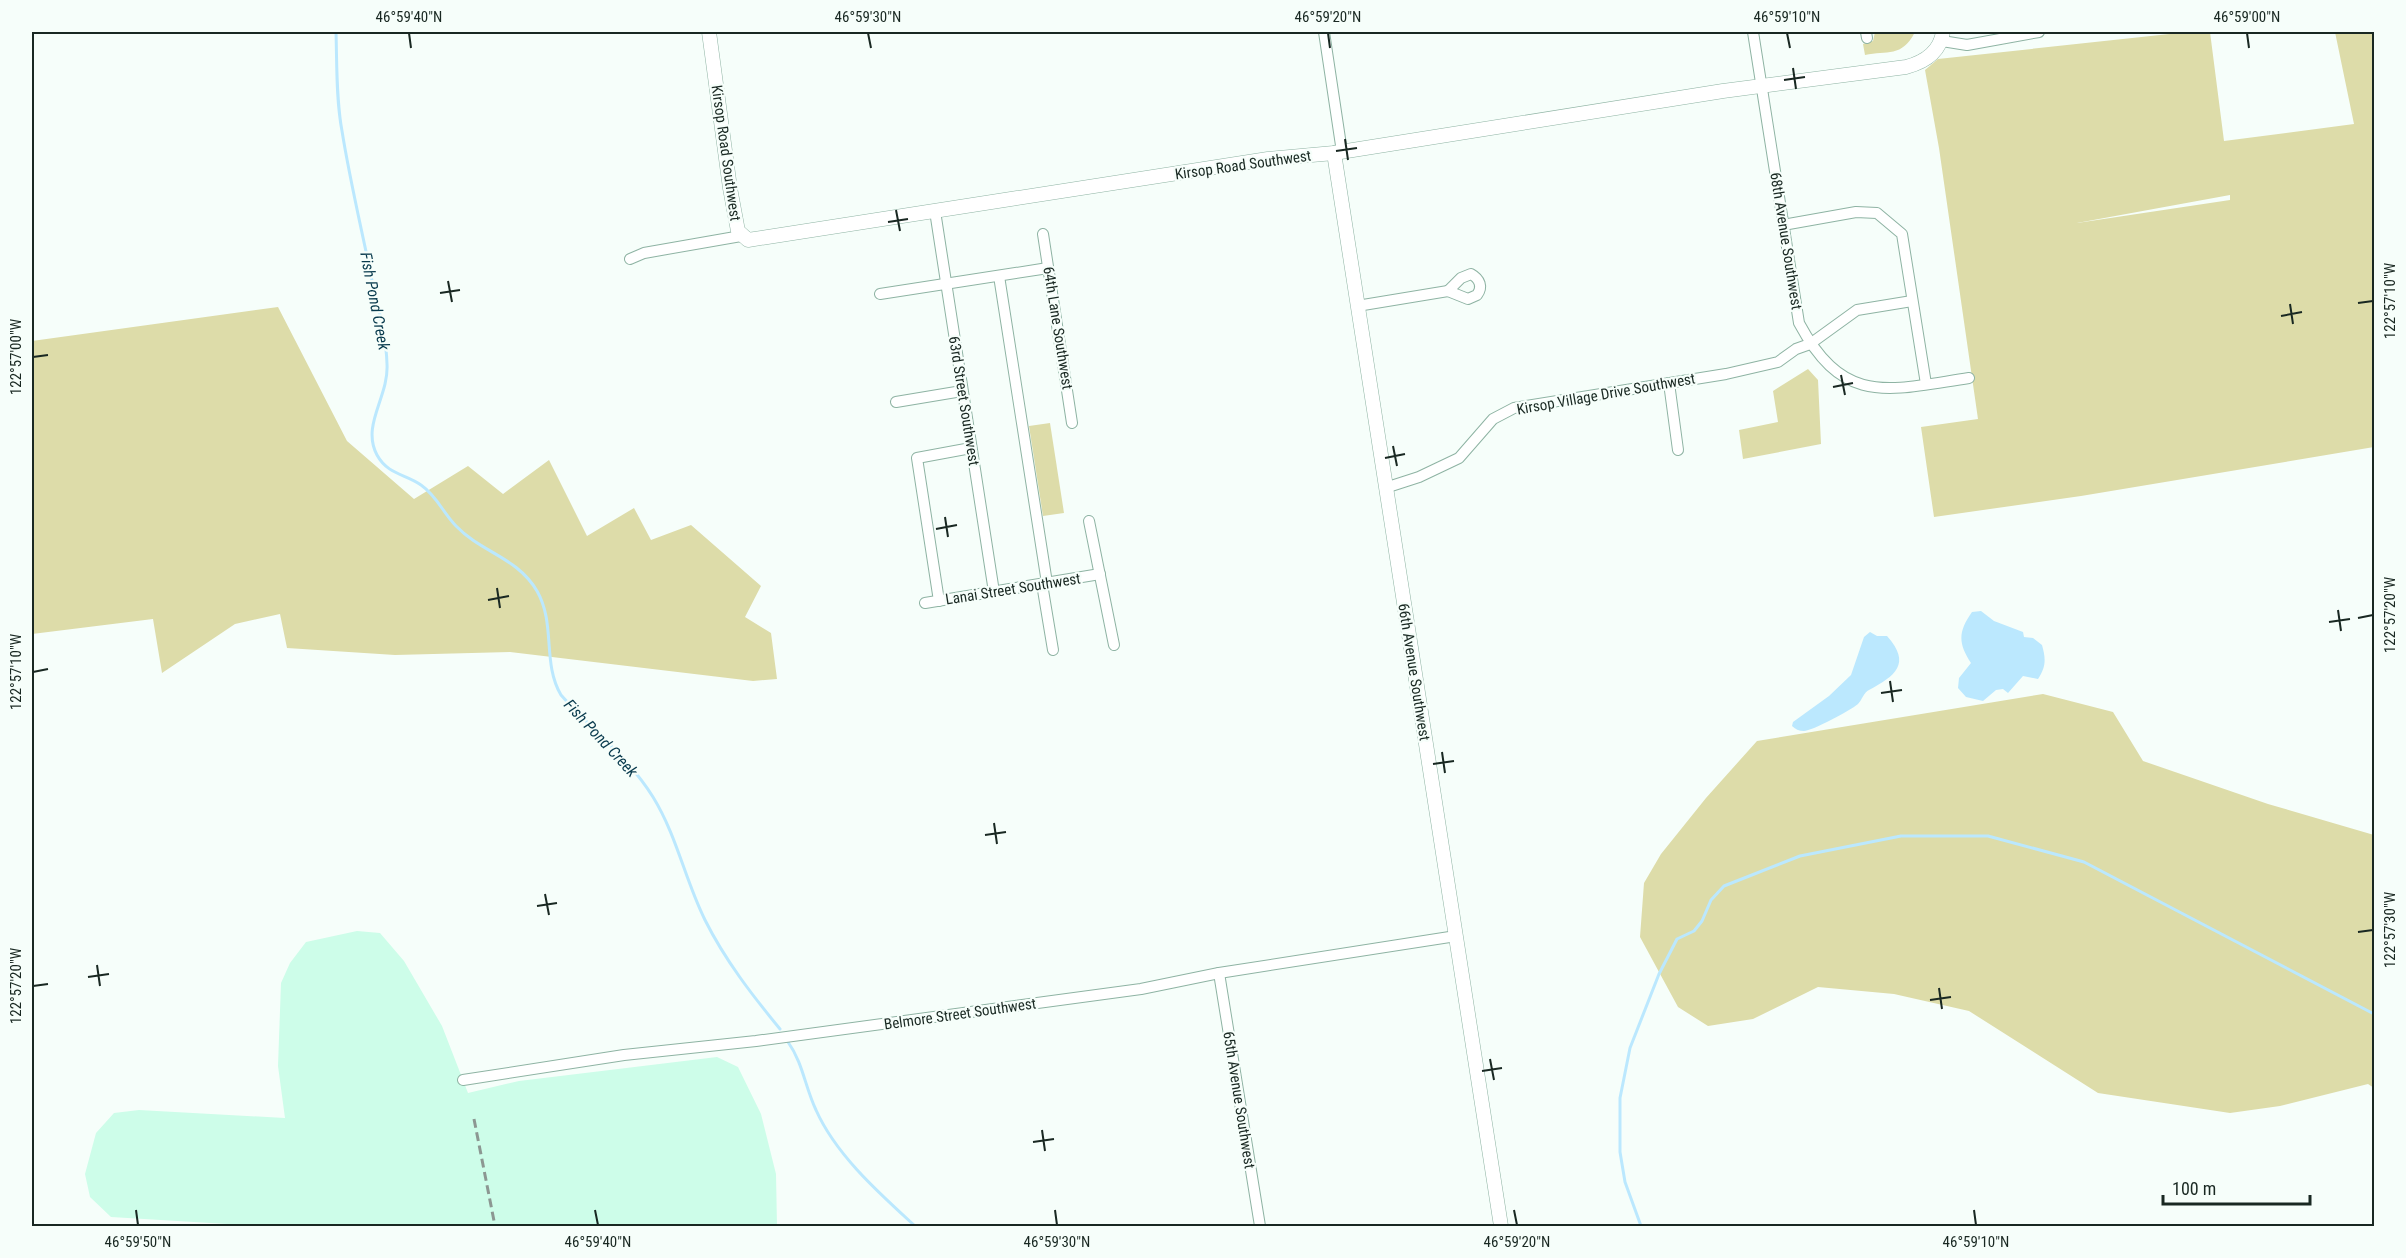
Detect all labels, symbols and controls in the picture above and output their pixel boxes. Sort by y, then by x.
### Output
text: 46°59'40"N [376,8,442,26]
text: 46°59'30"N [835,8,901,26]
text: 46°59'20"N [1295,8,1361,26]
text: 46°59'10"N [1754,8,1820,26]
text: 46°59'00"N [2214,8,2280,26]
street label: Kirsop Road Southwest [708,84,744,222]
street label: Kirsop Road Southwest [1174,147,1312,183]
street label: 68th Avenue Southwest [1766,171,1806,311]
water label: Fish Pond Creek [356,250,394,353]
text: 122°57'10"W [2381,262,2399,339]
street label: 64th Lane Southwest [1039,265,1077,391]
text: 122°57'00"W [7,318,25,395]
street label: 63rd Street Southwest [945,335,983,467]
street label: Kirsop Village Drive Southwest [1515,369,1697,419]
street label: Lanai Street Southwest [944,569,1082,609]
text: 122°57'20"W [2381,576,2399,653]
street label: 66th Avenue Southwest [1394,602,1434,742]
text: 122°57'10"W [7,633,25,710]
water label: Fish Pond Creek [560,695,642,782]
text: 122°57'30"W [2381,891,2399,968]
text: 122°57'20"W [7,947,25,1024]
street label: Belmore Street Southwest [883,994,1037,1034]
street label: 65th Avenue Southwest [1219,1030,1259,1170]
scale bar [2163,1168,2310,1206]
text: 100 m [2172,1178,2216,1199]
text: 46°59'50"N [105,1233,171,1251]
text: 46°59'40"N [565,1233,631,1251]
text: 46°59'30"N [1024,1233,1090,1251]
text: 46°59'20"N [1484,1233,1550,1251]
text: 46°59'10"N [1943,1233,2009,1251]

